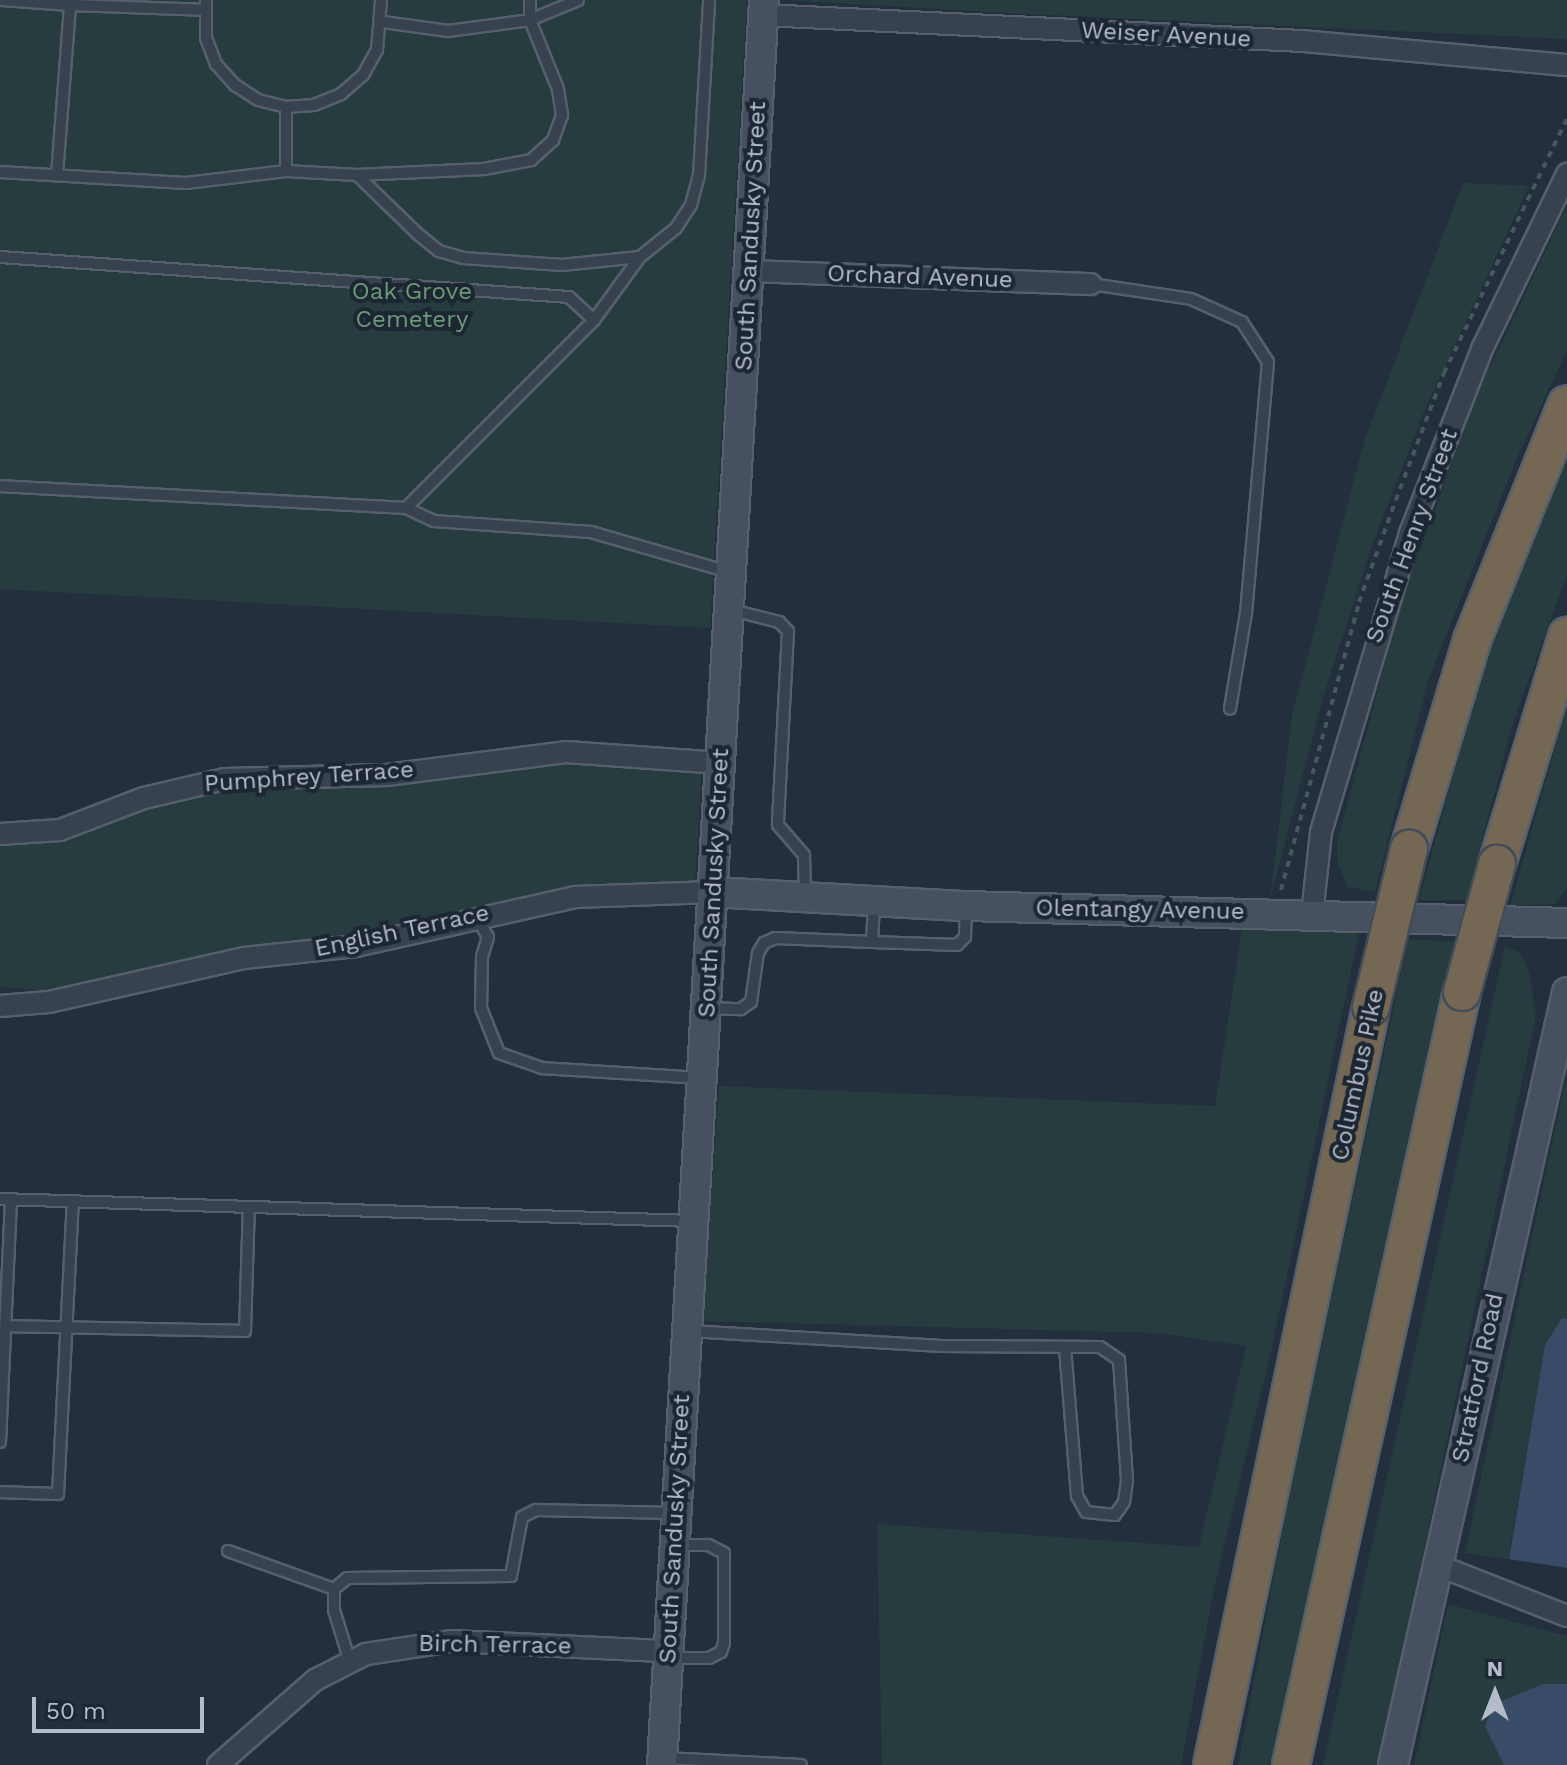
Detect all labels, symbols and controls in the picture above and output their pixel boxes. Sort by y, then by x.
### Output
street label: Weiser Avenue [1079,16,1253,54]
street label: South Sandusky Street [730,100,772,372]
street label: Orchard Avenue [826,259,1014,295]
park label: Oak Grove Cemetery [352,278,472,334]
street label: South Henry Street [1360,425,1464,647]
street label: South Sandusky Street [693,747,735,1019]
street label: Pumphrey Terrace [203,755,415,799]
street label: Olentangy Avenue [1034,894,1246,926]
street label: English Terrace [312,898,492,964]
street label: Columbus Pike [1326,987,1390,1163]
street label: Stratford Road [1446,1291,1510,1465]
street label: South Sandusky Street [654,1393,696,1665]
street label: Birch Terrace [418,1629,572,1661]
north arrow [1455,1653,1535,1733]
text: N [1487,1656,1503,1681]
scale bar [36,1681,208,1731]
text: 50 m [46,1697,106,1725]

